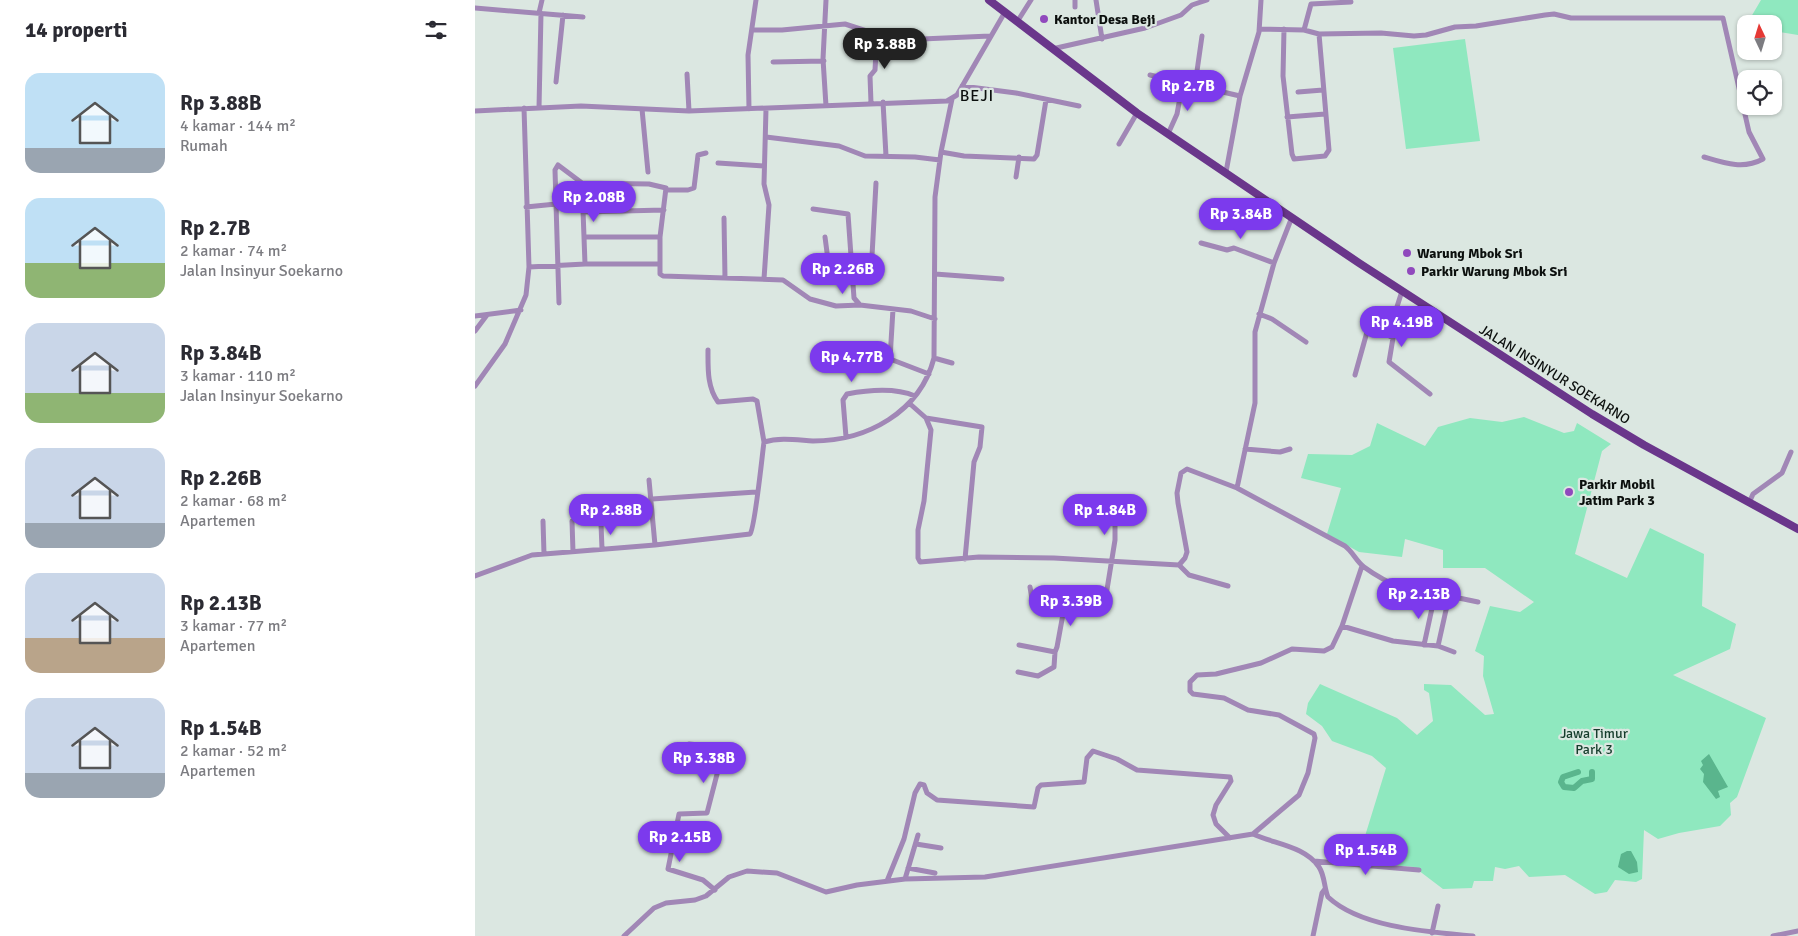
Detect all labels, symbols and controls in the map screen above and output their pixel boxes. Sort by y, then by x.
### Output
place label: Kantor Desa Beji [1054,11,1155,28]
marker: Kantor Desa Beji [1038,13,1050,25]
north arrow [1737,15,1783,60]
map controls [1737,15,1782,115]
icon: filters [422,16,450,44]
text: 14 properti [25,17,128,43]
pin: Rp 3.88B [833,28,937,70]
text: Rp 3.88B [854,34,916,54]
pin: Rp 2.7B [1142,70,1234,112]
button: locate [1737,70,1782,115]
text: Rp 2.7B [1161,76,1215,96]
district label: BEJI [960,86,994,106]
text: Rp 3.88B [180,90,262,116]
icon: home [65,93,125,153]
text: 4 kamar · 144 m² [180,116,296,136]
text: Rumah [180,136,228,156]
pin: Rp 2.08B [542,180,646,223]
text: Rp 2.08B [563,187,625,207]
pin: Rp 3.84B [1189,198,1293,240]
text: Rp 3.84B [1210,204,1272,224]
text: Rp 2.7B [180,215,250,241]
icon: home [65,218,125,278]
text: 2 kamar · 74 m² [180,241,287,261]
place label: Warung Mbok Sri [1417,245,1523,262]
marker: Warung Mbok Sri [1401,247,1413,259]
pin: Rp 2.26B [791,252,895,295]
text: Rp 2.26B [812,259,874,279]
text: Jalan Insinyur Soekarno [180,261,343,281]
place label: Parkir Warung Mbok Sri [1421,263,1567,280]
marker: Parkir Warung Mbok Sri [1405,265,1417,277]
pin: Rp 4.19B [1350,306,1454,348]
text: Rp 4.19B [1371,312,1433,332]
street label: JALAN INSINYUR SOEKARNO [1476,321,1633,428]
text: Rp 3.84B [180,340,262,366]
pin: Rp 4.77B [800,340,904,383]
icon: home [65,343,125,403]
text: Rp 4.77B [821,347,883,367]
text: 3 kamar · 110 m² [180,366,296,386]
text: Jalan Insinyur Soekarno [180,386,343,406]
text: Rp 2.26B [180,465,262,491]
icon: home [65,468,125,528]
place label: Parkir Mobil Jatim Park 3 [1579,476,1655,509]
marker: Parkir Mobil Jatim Park 3 [1563,486,1575,498]
text: 2 kamar · 68 m² [180,491,287,511]
pin: Rp 2.88B [559,494,663,536]
pin: Rp 1.84B [1053,494,1157,536]
text: Rp 2.88B [580,500,642,520]
text: Rp 1.84B [1074,500,1136,520]
text: Apartemen [180,511,256,531]
pin: Rp 2.13B [1367,578,1471,620]
pin: Rp 3.39B [1019,584,1123,627]
text: Rp 2.13B [1388,584,1450,604]
text: Rp 2.13B [180,590,262,616]
text: Rp 3.39B [1040,591,1102,611]
icon: home [65,593,125,653]
text: 3 kamar · 77 m² [180,616,287,636]
text: Apartemen [180,636,256,656]
text: Rp 1.54B [180,715,262,741]
icon: home [65,718,125,778]
park label: Jawa Timur Park 3 [1560,725,1629,758]
text: 2 kamar · 52 m² [180,741,287,761]
pin: Rp 3.38B [652,742,756,784]
text: Rp 3.38B [673,748,735,768]
text: Apartemen [180,761,256,781]
pin: Rp 2.15B [628,820,732,863]
text: Rp 2.15B [649,827,711,847]
pin: Rp 1.54B [1314,834,1418,876]
text: Rp 1.54B [1335,840,1397,860]

